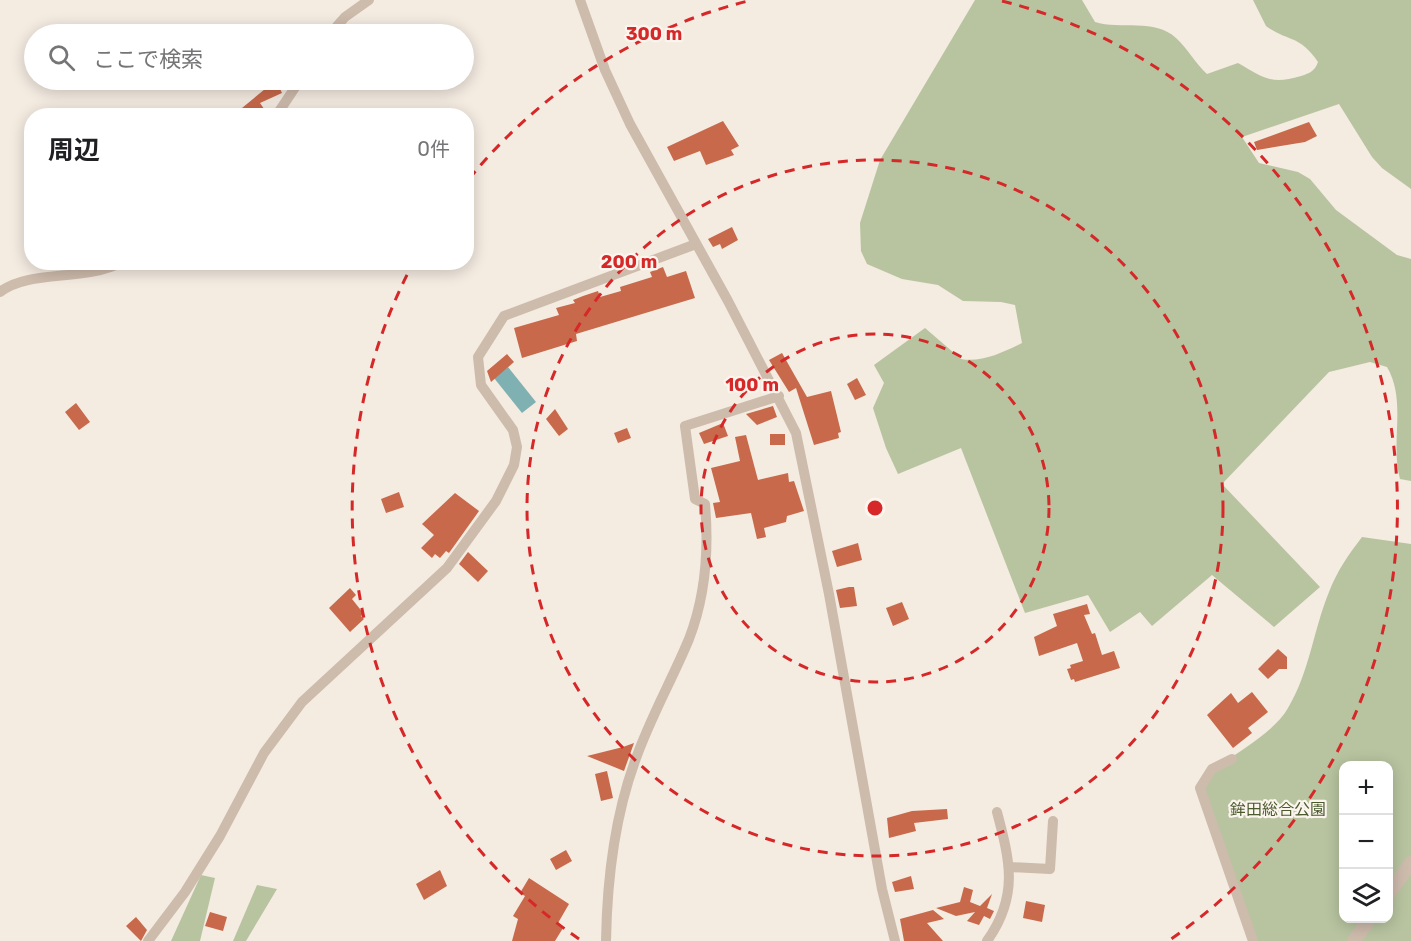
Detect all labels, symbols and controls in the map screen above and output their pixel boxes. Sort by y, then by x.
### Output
text: 300 m [626,23,682,45]
search box [24,24,474,90]
icon: search [45,41,78,74]
text: ここで検索 [93,46,203,73]
text: 周辺 [48,135,100,166]
text: 0件 [417,137,450,161]
text: 200 m [601,251,657,273]
text: 100 m [725,374,779,396]
centre of rings [865,498,885,518]
map controls [1339,761,1393,923]
button: + [1339,761,1393,815]
park label: 鉾田総合公園 [1230,800,1326,819]
button: − [1339,815,1393,869]
button: layers [1339,869,1393,923]

